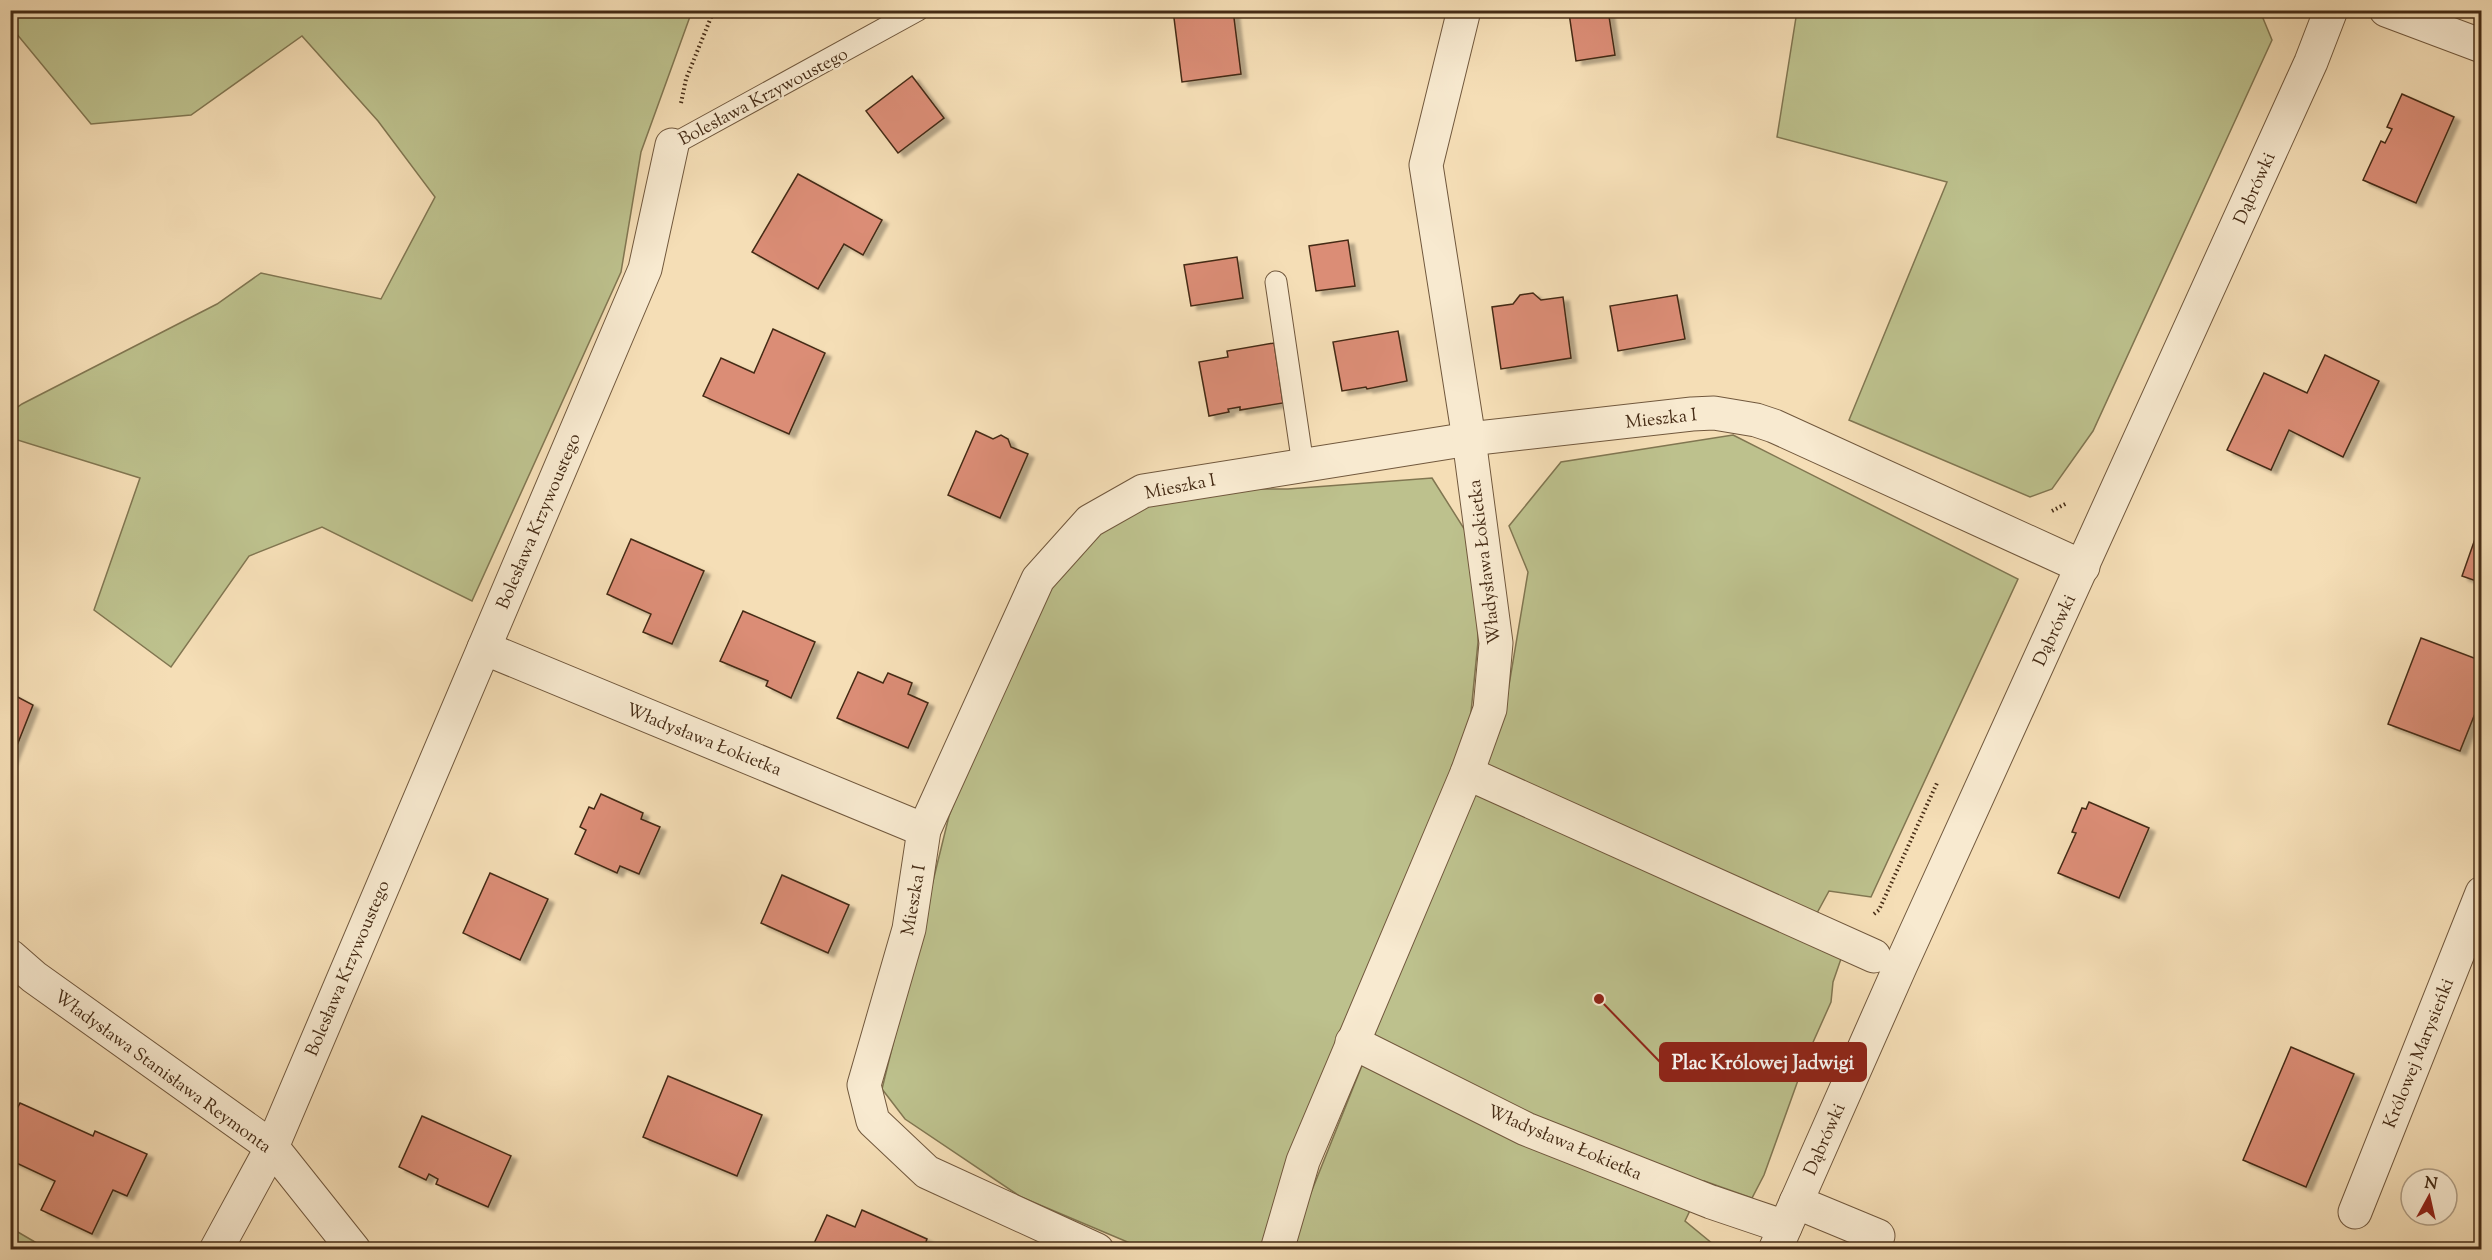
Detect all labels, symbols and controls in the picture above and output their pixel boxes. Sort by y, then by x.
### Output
street label: Bolesława Krzywoustego [675,42,853,154]
street label: Dąbrówki [2228,149,2283,229]
street label: Mieszka I [1624,403,1698,437]
street label: Bolesława Krzywoustego [491,430,589,614]
street label: Mieszka I [1143,468,1218,508]
street label: Władysława Łokietka [1463,478,1509,646]
street label: Dąbrówki [2028,591,2084,671]
street label: Władysława Łokietka [622,698,785,784]
street label: Mieszka I [896,863,934,938]
street label: Bolesława Krzywoustego [300,877,398,1061]
street label: Królowej Marysieńki [2378,975,2462,1133]
street label: Władysława Stanisława Reymonta [48,985,276,1161]
callout: Plac Królowej Jadwigi [1660,1043,1866,1081]
text: Plac Królowej Jadwigi [1672,1050,1855,1079]
street label: Władysława Łokietka [1483,1099,1646,1188]
street label: Dąbrówki [1798,1100,1853,1180]
north arrow [2399,1167,2459,1227]
text: N [2423,1172,2439,1197]

